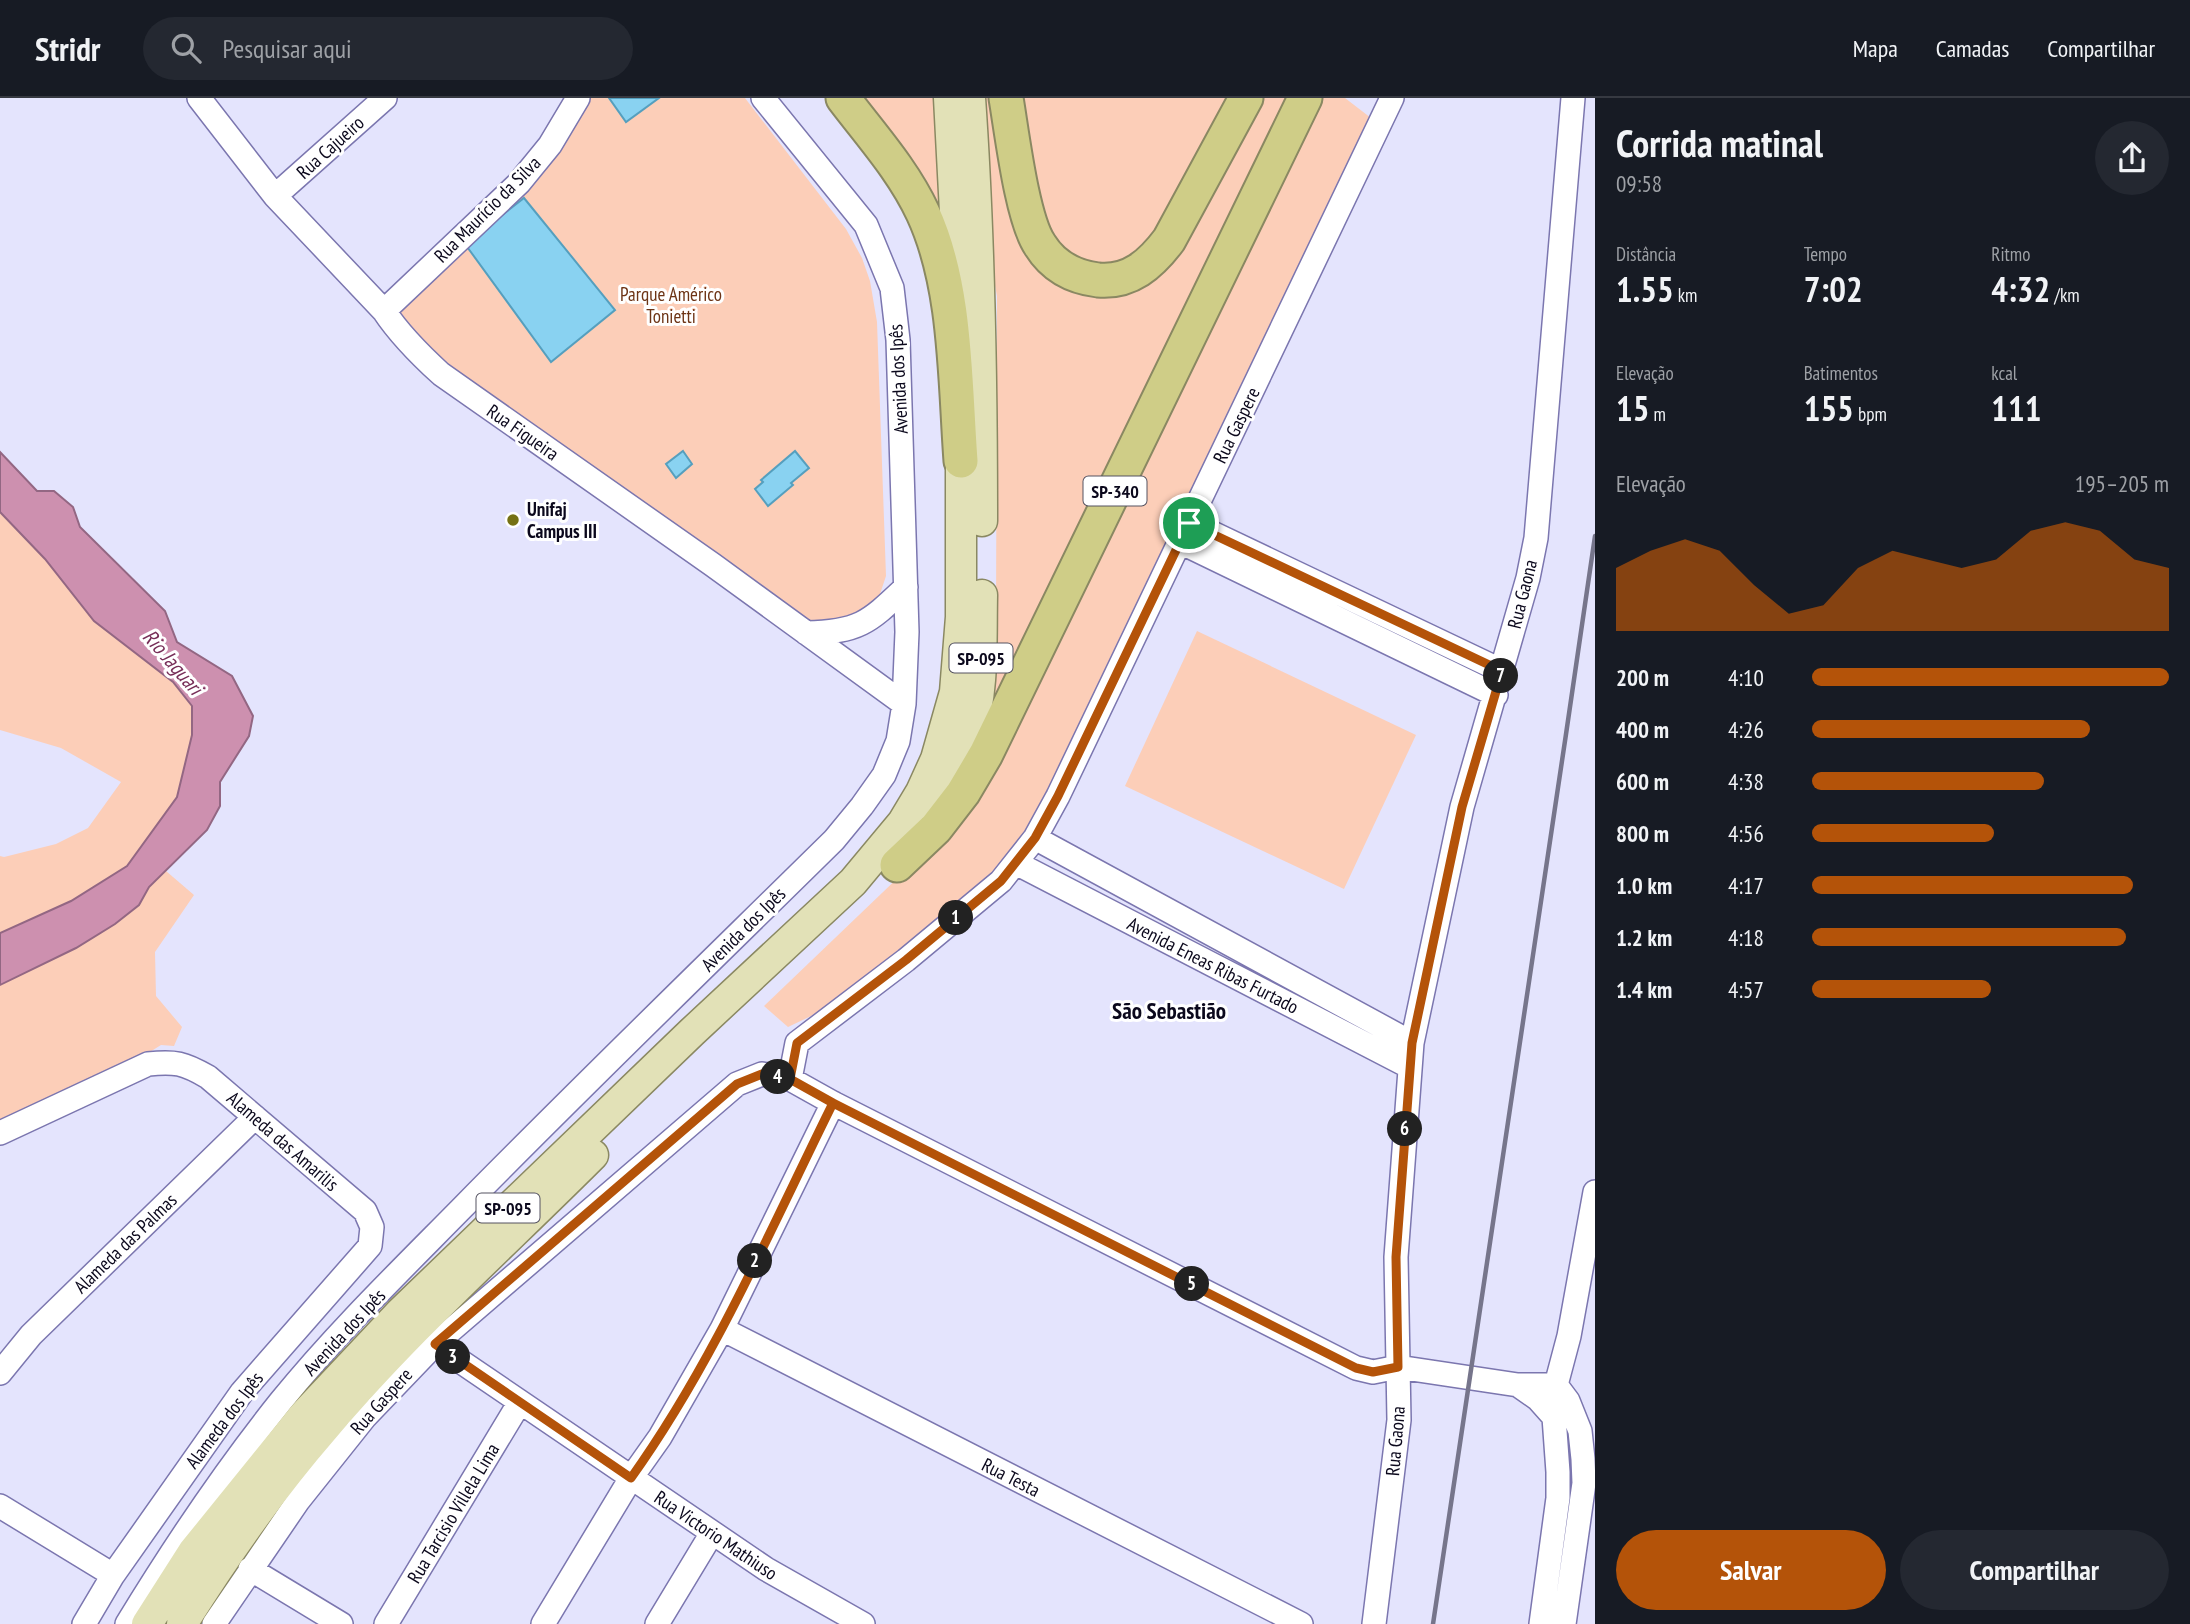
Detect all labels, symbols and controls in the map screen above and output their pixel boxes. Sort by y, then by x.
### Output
search box [143,17,633,80]
text: Stridr [35,27,101,70]
icon: search [167,29,205,67]
text: Pesquisar aqui [223,32,352,65]
text: Mapa [1853,33,1898,64]
text: Camadas [1936,33,2009,64]
text: Compartilhar [2047,33,2155,64]
street label: Rua Cajueiro [291,110,369,184]
text: Corrida matinal [1616,118,1823,167]
button: share [2095,121,2169,195]
street label: Rua Maurício da Silva [429,151,545,267]
text: 09:58 [1616,169,1662,198]
text: Distância [1616,242,1676,266]
text: Tempo [1804,242,1847,266]
text: Ritmo [1991,242,2030,266]
text: 1.55 [1616,266,1674,312]
text: 7:02 [1804,266,1863,312]
text: 4:32 [1991,266,2050,312]
park label: Parque Américo Tonietti [620,282,722,328]
text: km [1674,283,1697,307]
text: /km [2050,283,2080,307]
street label: Avenida dos Ipês [883,324,913,434]
text: Elevação [1616,361,1674,385]
text: Batimentos [1804,361,1878,385]
text: kcal [1991,361,2017,385]
street label: Rua Gaspere [1207,383,1265,467]
text: 15 [1616,385,1649,431]
text: 155 [1804,385,1854,431]
text: 111 [1991,385,2042,431]
street label: Rua Figueira [482,399,564,465]
text: m [1649,402,1666,426]
text: bpm [1854,402,1887,426]
text: Elevação [1616,469,1686,498]
text: 195–205 m [2075,469,2169,498]
road number: SP-340 [1084,477,1146,506]
pin [1159,493,1219,553]
place label: Unifaj Campus III [527,497,597,543]
icon: arrive [1170,504,1208,542]
marker: Unifaj Campus III [505,512,521,528]
street label: Rua Gaona [1502,557,1542,631]
water label: Rio Jaguari [137,624,211,702]
road number: SP-095 [950,644,1012,672]
pin: 7 [1484,658,1518,694]
text: 7 [1496,663,1505,687]
text: 200 m [1616,663,1669,692]
text: 4:10 [1728,663,1764,692]
text: 400 m [1616,715,1669,744]
text: 4:26 [1728,715,1764,744]
text: 600 m [1616,767,1669,796]
text: 4:38 [1728,767,1764,796]
text: 800 m [1616,819,1669,848]
text: 4:56 [1728,819,1764,848]
text: 1.0 km [1616,871,1672,900]
text: 4:17 [1728,871,1764,900]
street label: Avenida dos Ipês [696,882,790,976]
pin: 1 [939,900,974,936]
text: 1 [951,905,960,929]
street label: Avenida Eneas Ribas Furtado [1123,911,1303,1019]
text: 1.2 km [1616,923,1672,952]
text: 4:18 [1728,923,1764,952]
text: 1.4 km [1616,975,1672,1004]
text: 4:57 [1728,975,1764,1004]
district label: São Sebastião [1112,996,1226,1025]
pin: 4 [760,1060,796,1094]
text: 4 [773,1064,782,1088]
street label: Alameda das Amarilis [222,1086,344,1196]
pin: 6 [1388,1112,1422,1146]
text: 6 [1400,1116,1409,1140]
street label: Alameda das Palmas [69,1188,181,1298]
road number: SP-095 [476,1194,540,1223]
pin: 2 [738,1244,772,1278]
text: 2 [750,1248,759,1272]
pin: 5 [1174,1266,1210,1302]
text: 5 [1187,1271,1196,1295]
street label: Avenida dos Ipês [298,1284,390,1380]
pin: 3 [435,1340,470,1374]
text: 3 [448,1344,457,1368]
street label: Rua Gaspere [345,1363,417,1439]
street label: Alameda dos Ipês [180,1367,268,1473]
street label: Rua Gaona [1380,1405,1410,1477]
street label: Rua Tarcisio Villela Lima [402,1439,504,1587]
street label: Rua Testa [978,1452,1044,1502]
street label: Rua Victorio Mathiuso [650,1485,782,1585]
button: Salvar [1616,1530,1886,1610]
button: Compartilhar [1900,1530,2169,1610]

